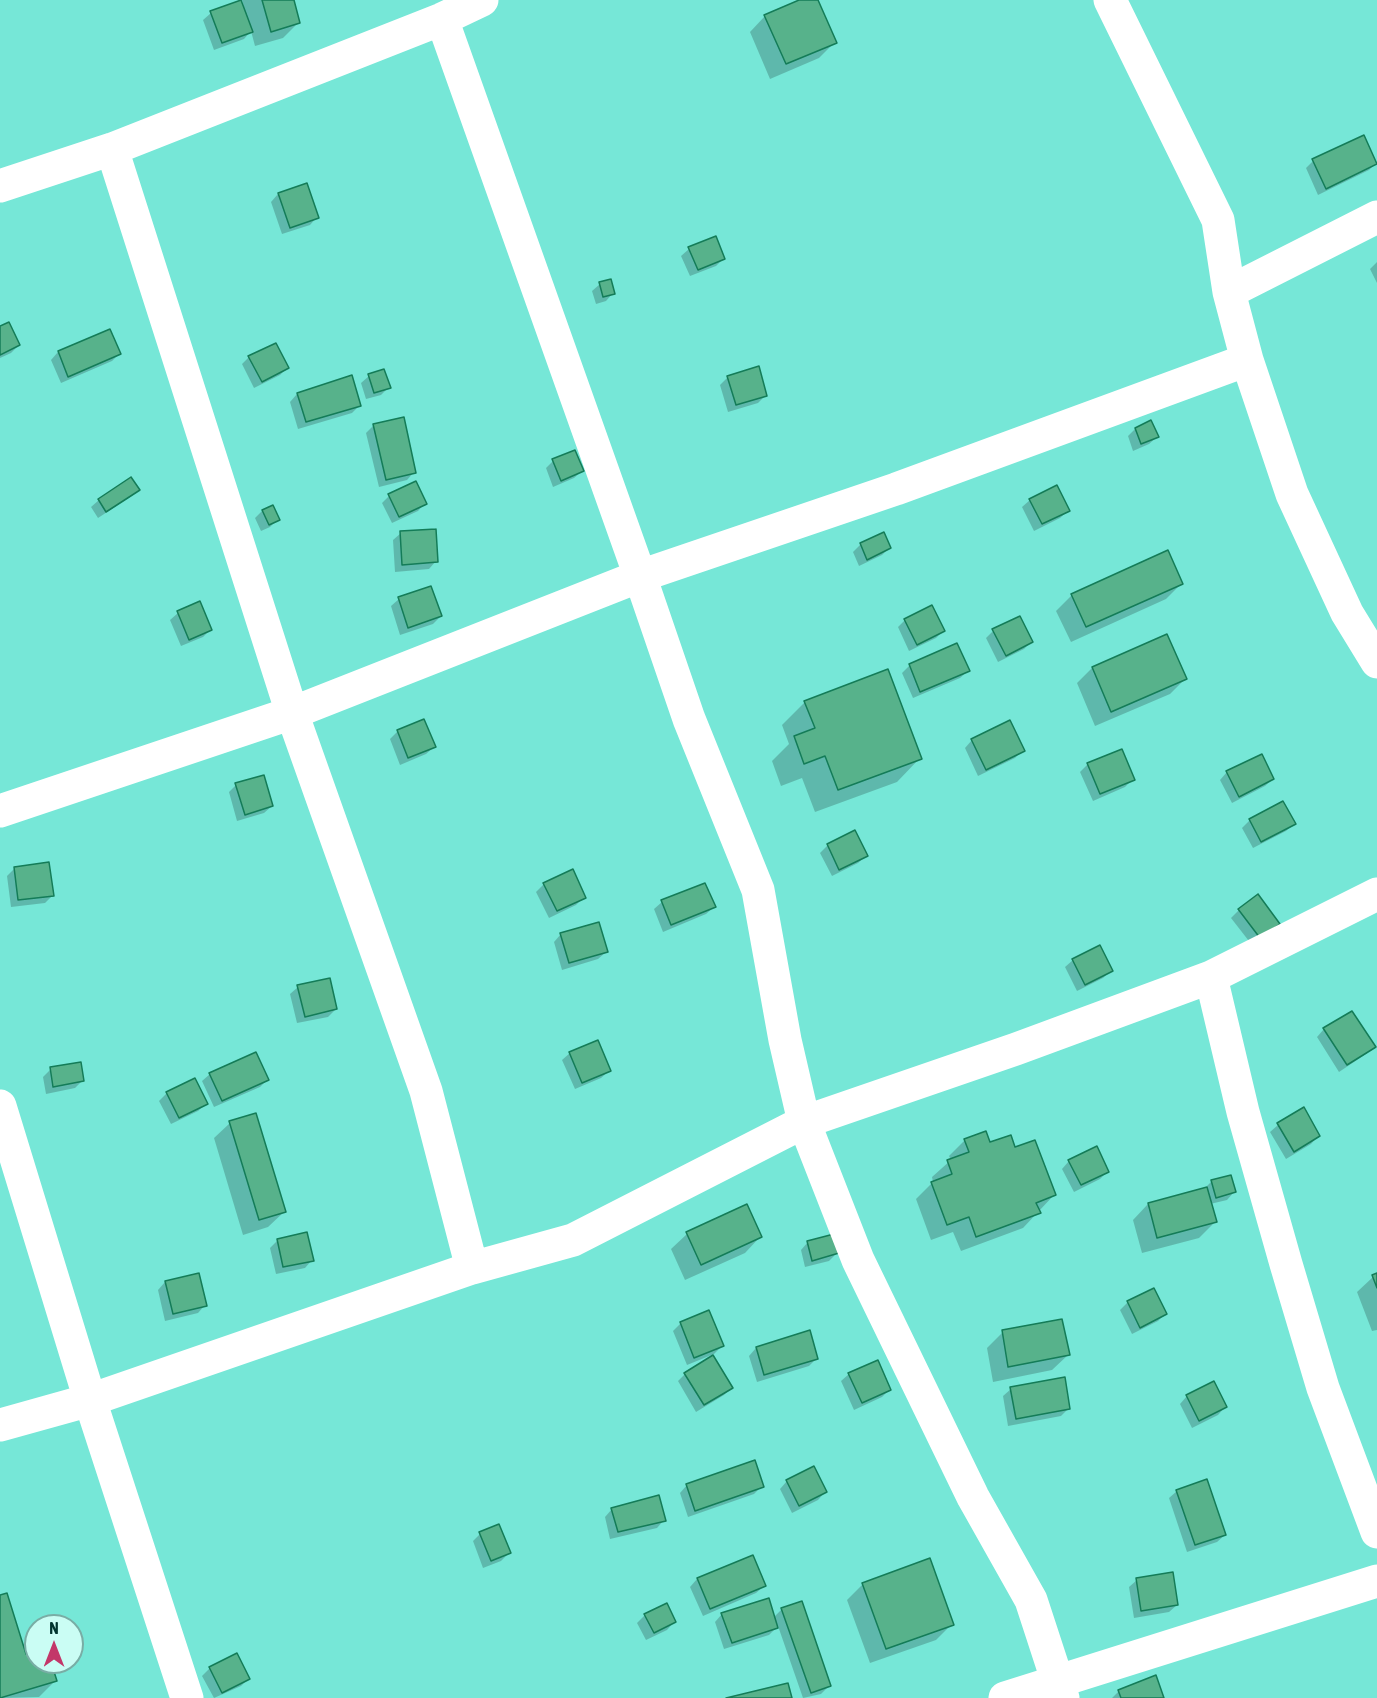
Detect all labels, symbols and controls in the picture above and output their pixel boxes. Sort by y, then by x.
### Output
north arrow [24,1614,84,1674]
text: N [49,1619,59,1637]

